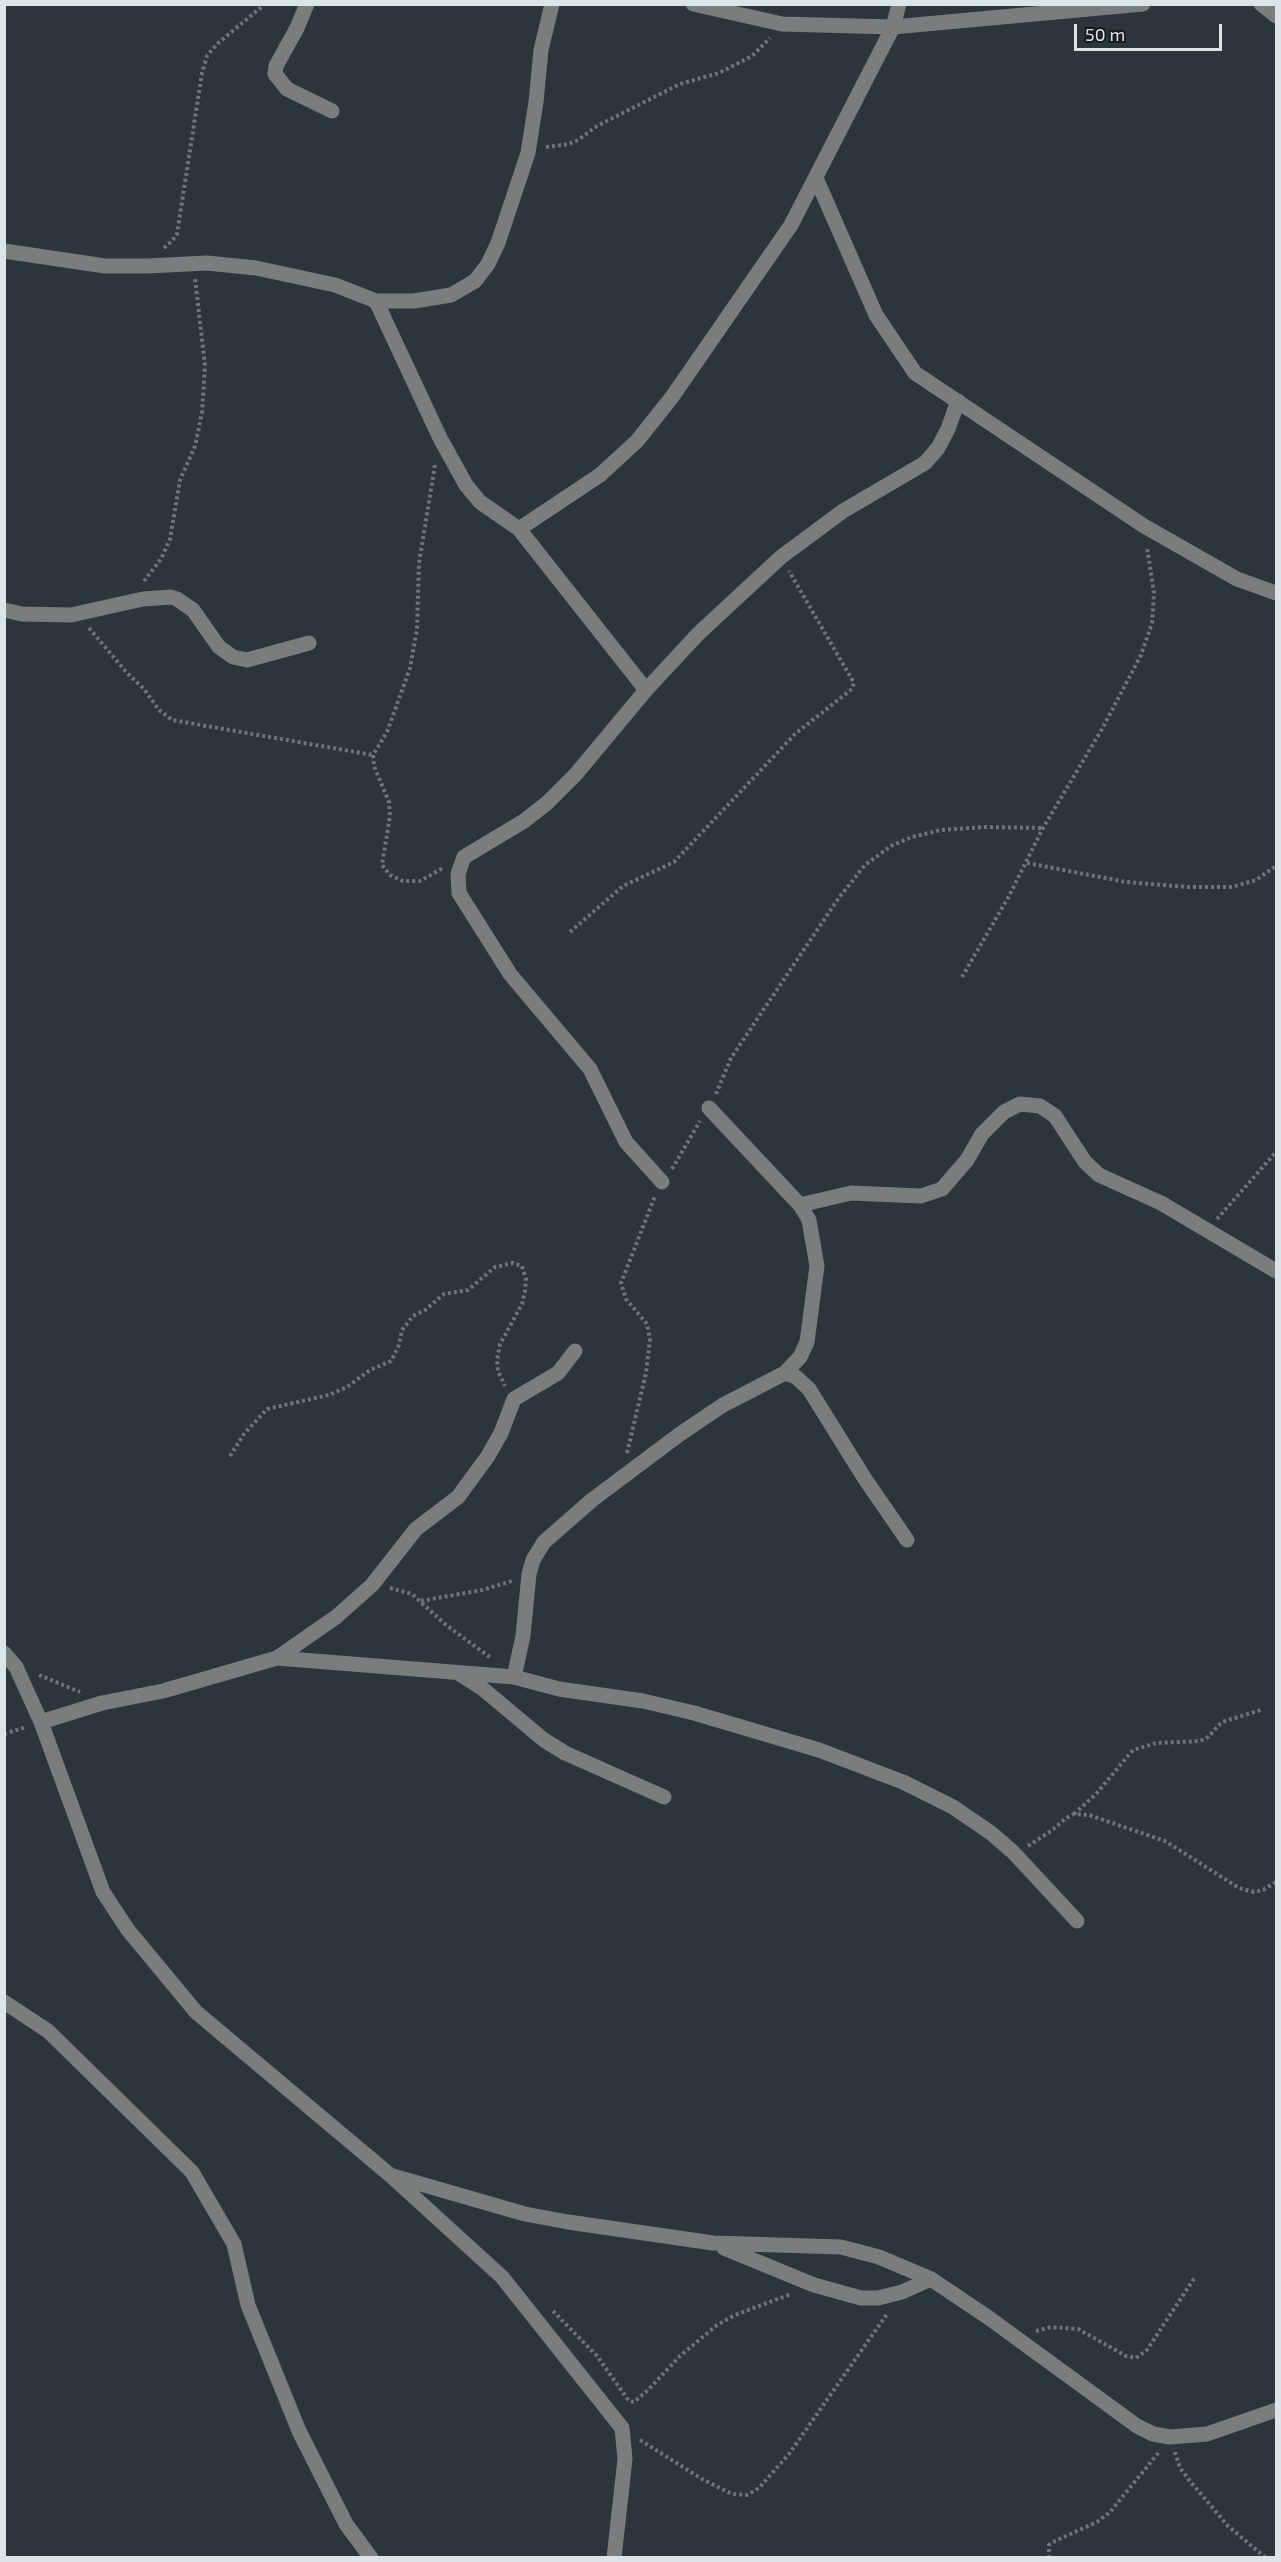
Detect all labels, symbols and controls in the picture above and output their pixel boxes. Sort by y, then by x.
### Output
scale bar [1077,12,1226,50]
text: 50 m [1085,23,1125,45]

